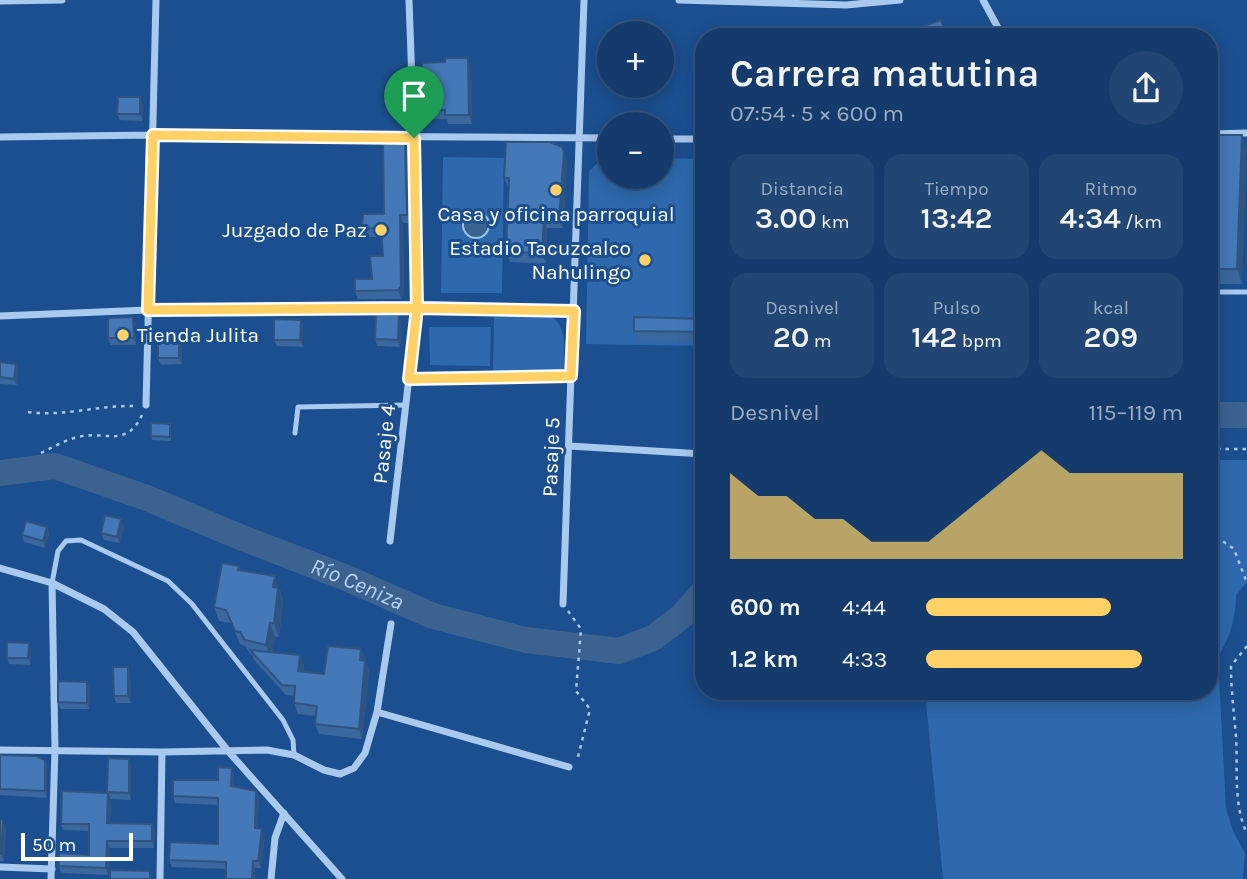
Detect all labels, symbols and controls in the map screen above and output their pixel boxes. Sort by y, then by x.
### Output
map controls [597,21,674,189]
button: + [597,21,674,98]
text: Carrera matutina [730,51,1039,96]
button: share [1109,51,1183,125]
pin [384,66,444,138]
icon: arrive [395,77,433,115]
text: 07:54 · 5 × 600 m [730,100,904,127]
button: − [597,112,674,189]
text: Distancia [761,178,844,200]
text: Tiempo [924,178,989,200]
text: Ritmo [1085,178,1137,200]
marker: Casa y oficina parroquial [548,182,564,198]
text: 3.00 [755,200,817,236]
text: 13:42 [920,200,993,236]
text: 4:34 [1060,200,1121,236]
place label: Casa y oficina parroquial [437,202,675,226]
text: km [817,211,850,233]
text: /km [1121,211,1162,233]
place label: Juzgado de Paz [222,218,367,242]
marker: Juzgado de Paz [373,222,389,238]
place label: Estadio Tacuzcalco Nahulingo [449,236,631,284]
marker: Estadio Tacuzcalco Nahulingo [637,252,653,268]
text: Desnivel [765,297,839,319]
text: Pulso [933,297,980,319]
text: kcal [1093,297,1129,319]
text: 20 [773,319,809,355]
text: 142 [911,319,957,355]
text: 209 [1083,319,1138,355]
place label: Tienda Julita [137,323,259,347]
marker: Tienda Julita [115,327,131,343]
text: m [809,330,832,352]
text: bpm [957,330,1002,352]
text: Desnivel [730,399,820,426]
text: 115–119 m [1088,399,1183,426]
street label: Pasaje 4 [368,403,400,485]
street label: Pasaje 5 [538,417,564,497]
water label: Río Ceniza [307,553,408,616]
text: 600 m [730,594,801,621]
text: 4:44 [842,594,886,621]
text: 1.2 km [730,646,798,673]
text: 4:33 [842,646,887,673]
scale bar [21,830,133,862]
text: 50 m [32,834,76,856]

